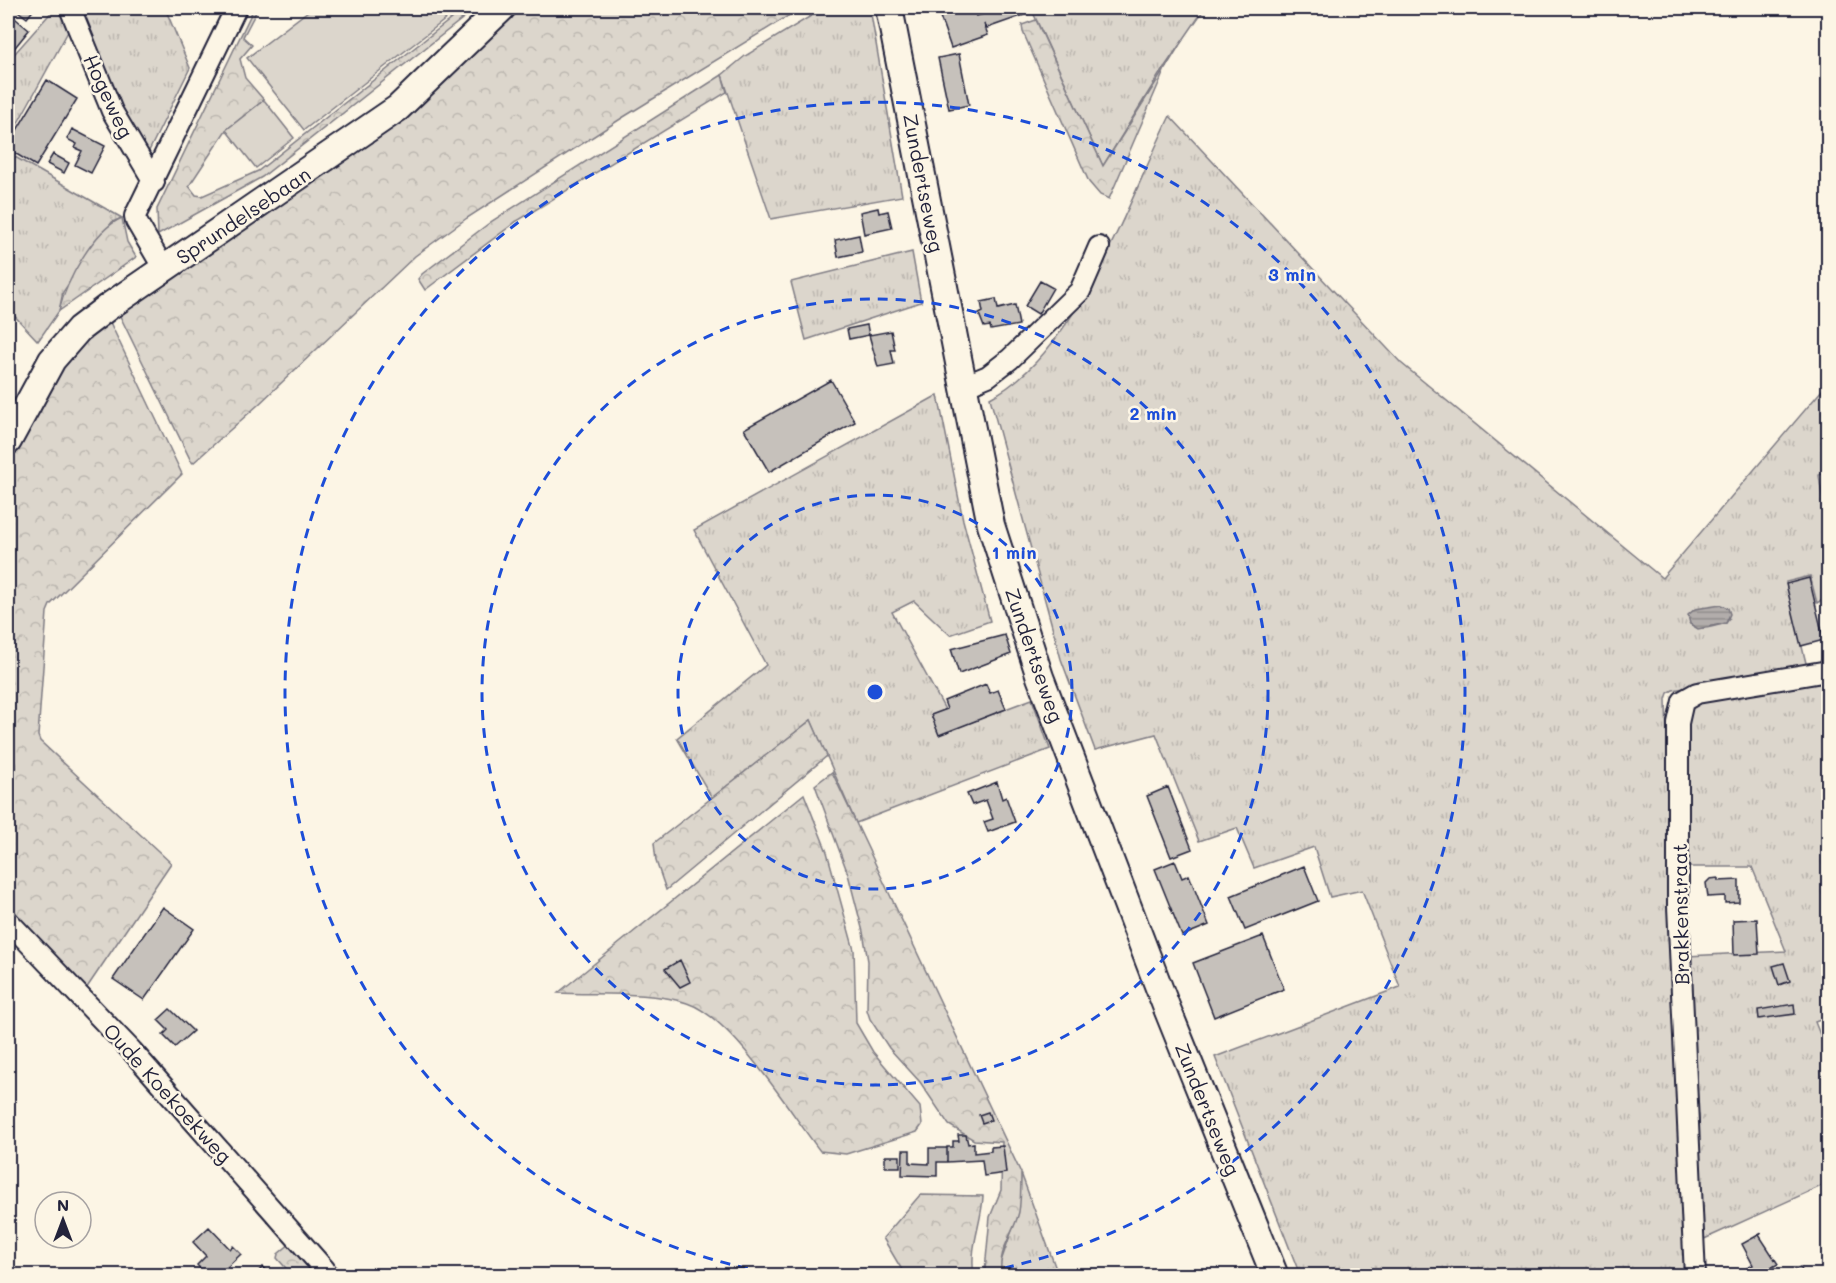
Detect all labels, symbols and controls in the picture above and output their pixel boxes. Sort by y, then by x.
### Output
street label: Hogeweg [78,50,140,142]
street label: Zundertseweg [898,111,950,255]
street label: Sprundelsebaan [171,160,315,270]
text: 3 min [1268,262,1316,286]
text: 2 min [1129,401,1177,425]
text: 1 min [991,540,1037,564]
street label: Zundertseweg [1000,584,1070,726]
centre of rings [865,682,885,702]
street label: Brakkenstraat [1666,843,1694,985]
street label: Oude Koekoekweg [98,1018,238,1168]
street label: Zundertseweg [1170,1039,1246,1179]
north arrow [33,1190,93,1250]
text: N [57,1194,69,1215]

